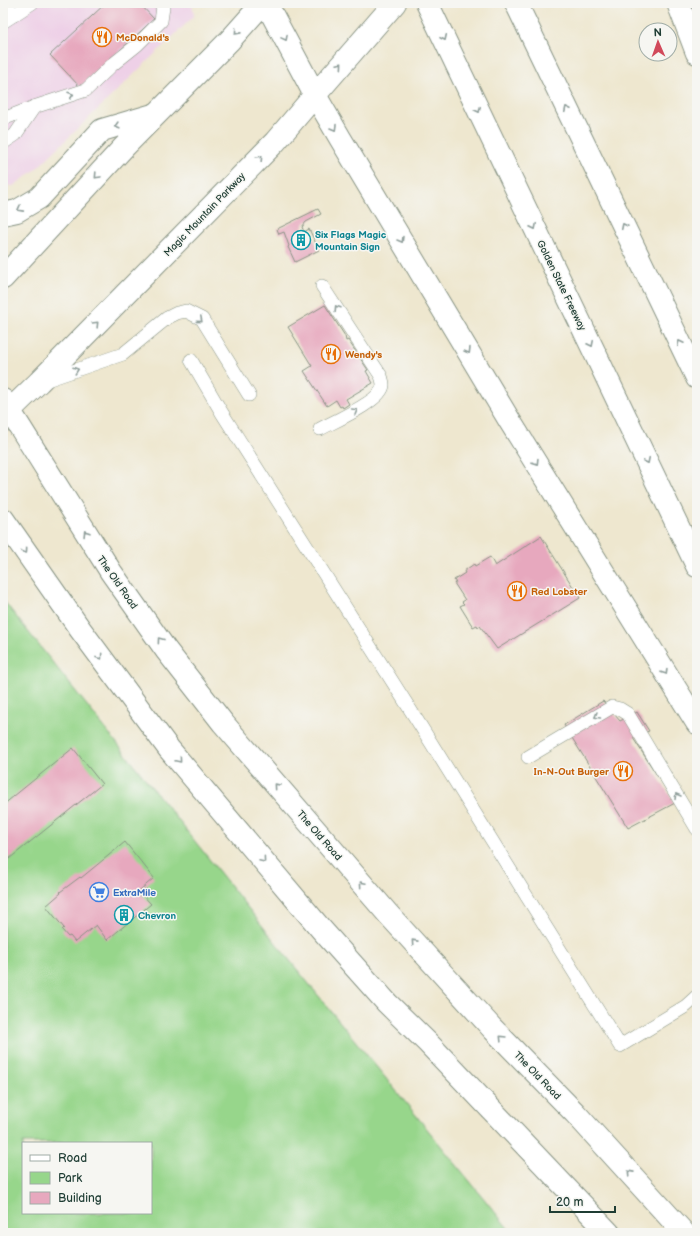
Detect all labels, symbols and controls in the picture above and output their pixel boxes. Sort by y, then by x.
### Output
north arrow [638,22,678,62]
restaurant icon: McDonald's [91,26,113,48]
text: N [653,26,662,39]
one-way arrow [235,27,242,35]
place label: McDonald's [116,32,169,44]
one-way arrow [280,33,287,41]
one-way arrow [439,34,447,42]
one-way arrow [336,63,343,70]
one-way arrow [67,91,74,100]
one-way arrow [473,106,481,113]
one-way arrow [564,106,572,113]
one-way arrow [114,121,121,130]
one-way arrow [329,124,336,131]
one-way arrow [255,155,262,163]
street label: Magic Mountain Parkway [162,170,248,259]
one-way arrow [95,171,102,179]
one-way arrow [17,204,24,211]
one-way arrow [529,223,537,230]
one-way arrow [621,223,629,230]
building icon: Six Flags Magic Mountain Sign [290,229,312,251]
place label: Six Flags Magic Mountain Sign [315,229,387,253]
one-way arrow [396,236,403,243]
street label: Golden State Freeway [534,238,588,333]
one-way arrow [334,306,341,313]
one-way arrow [195,315,203,322]
one-way arrow [91,321,99,329]
one-way arrow [586,340,594,348]
one-way arrow [677,340,685,347]
restaurant icon: Wendy's [320,343,342,365]
one-way arrow [463,347,471,354]
place label: Wendy's [345,349,382,361]
one-way arrow [72,366,79,375]
one-way arrow [351,408,358,415]
one-way arrow [642,457,650,465]
one-way arrow [531,458,538,465]
one-way arrow [83,530,91,537]
one-way arrow [20,546,27,553]
street label: The Old Road [94,554,140,612]
restaurant icon: Red Lobster [506,580,528,602]
place label: Red Lobster [531,586,588,598]
one-way arrow [157,637,164,644]
one-way arrow [96,652,103,659]
one-way arrow [661,668,668,675]
one-way arrow [594,711,601,718]
one-way arrow [174,756,181,763]
restaurant icon: In-N-Out Burger [612,760,634,782]
place label: In-N-Out Burger [534,766,610,778]
one-way arrow [275,784,282,791]
one-way arrow [674,793,681,800]
street label: The Old Road [294,808,344,863]
one-way arrow [258,855,265,862]
supermarket icon: ExtraMile [88,881,110,903]
one-way arrow [360,882,367,889]
place label: ExtraMile [113,887,156,899]
building icon: Chevron [113,904,135,926]
place label: Chevron [138,910,177,922]
one-way arrow [411,939,419,947]
one-way arrow [499,1035,507,1043]
street label: The Old Road [511,1049,563,1102]
legend [22,1142,152,1214]
text: Road [58,1151,87,1166]
one-way arrow [627,1170,634,1178]
text: Park [58,1171,82,1186]
scale bar [550,1188,615,1214]
text: Building [58,1191,102,1206]
text: 20 m [556,1195,583,1210]

